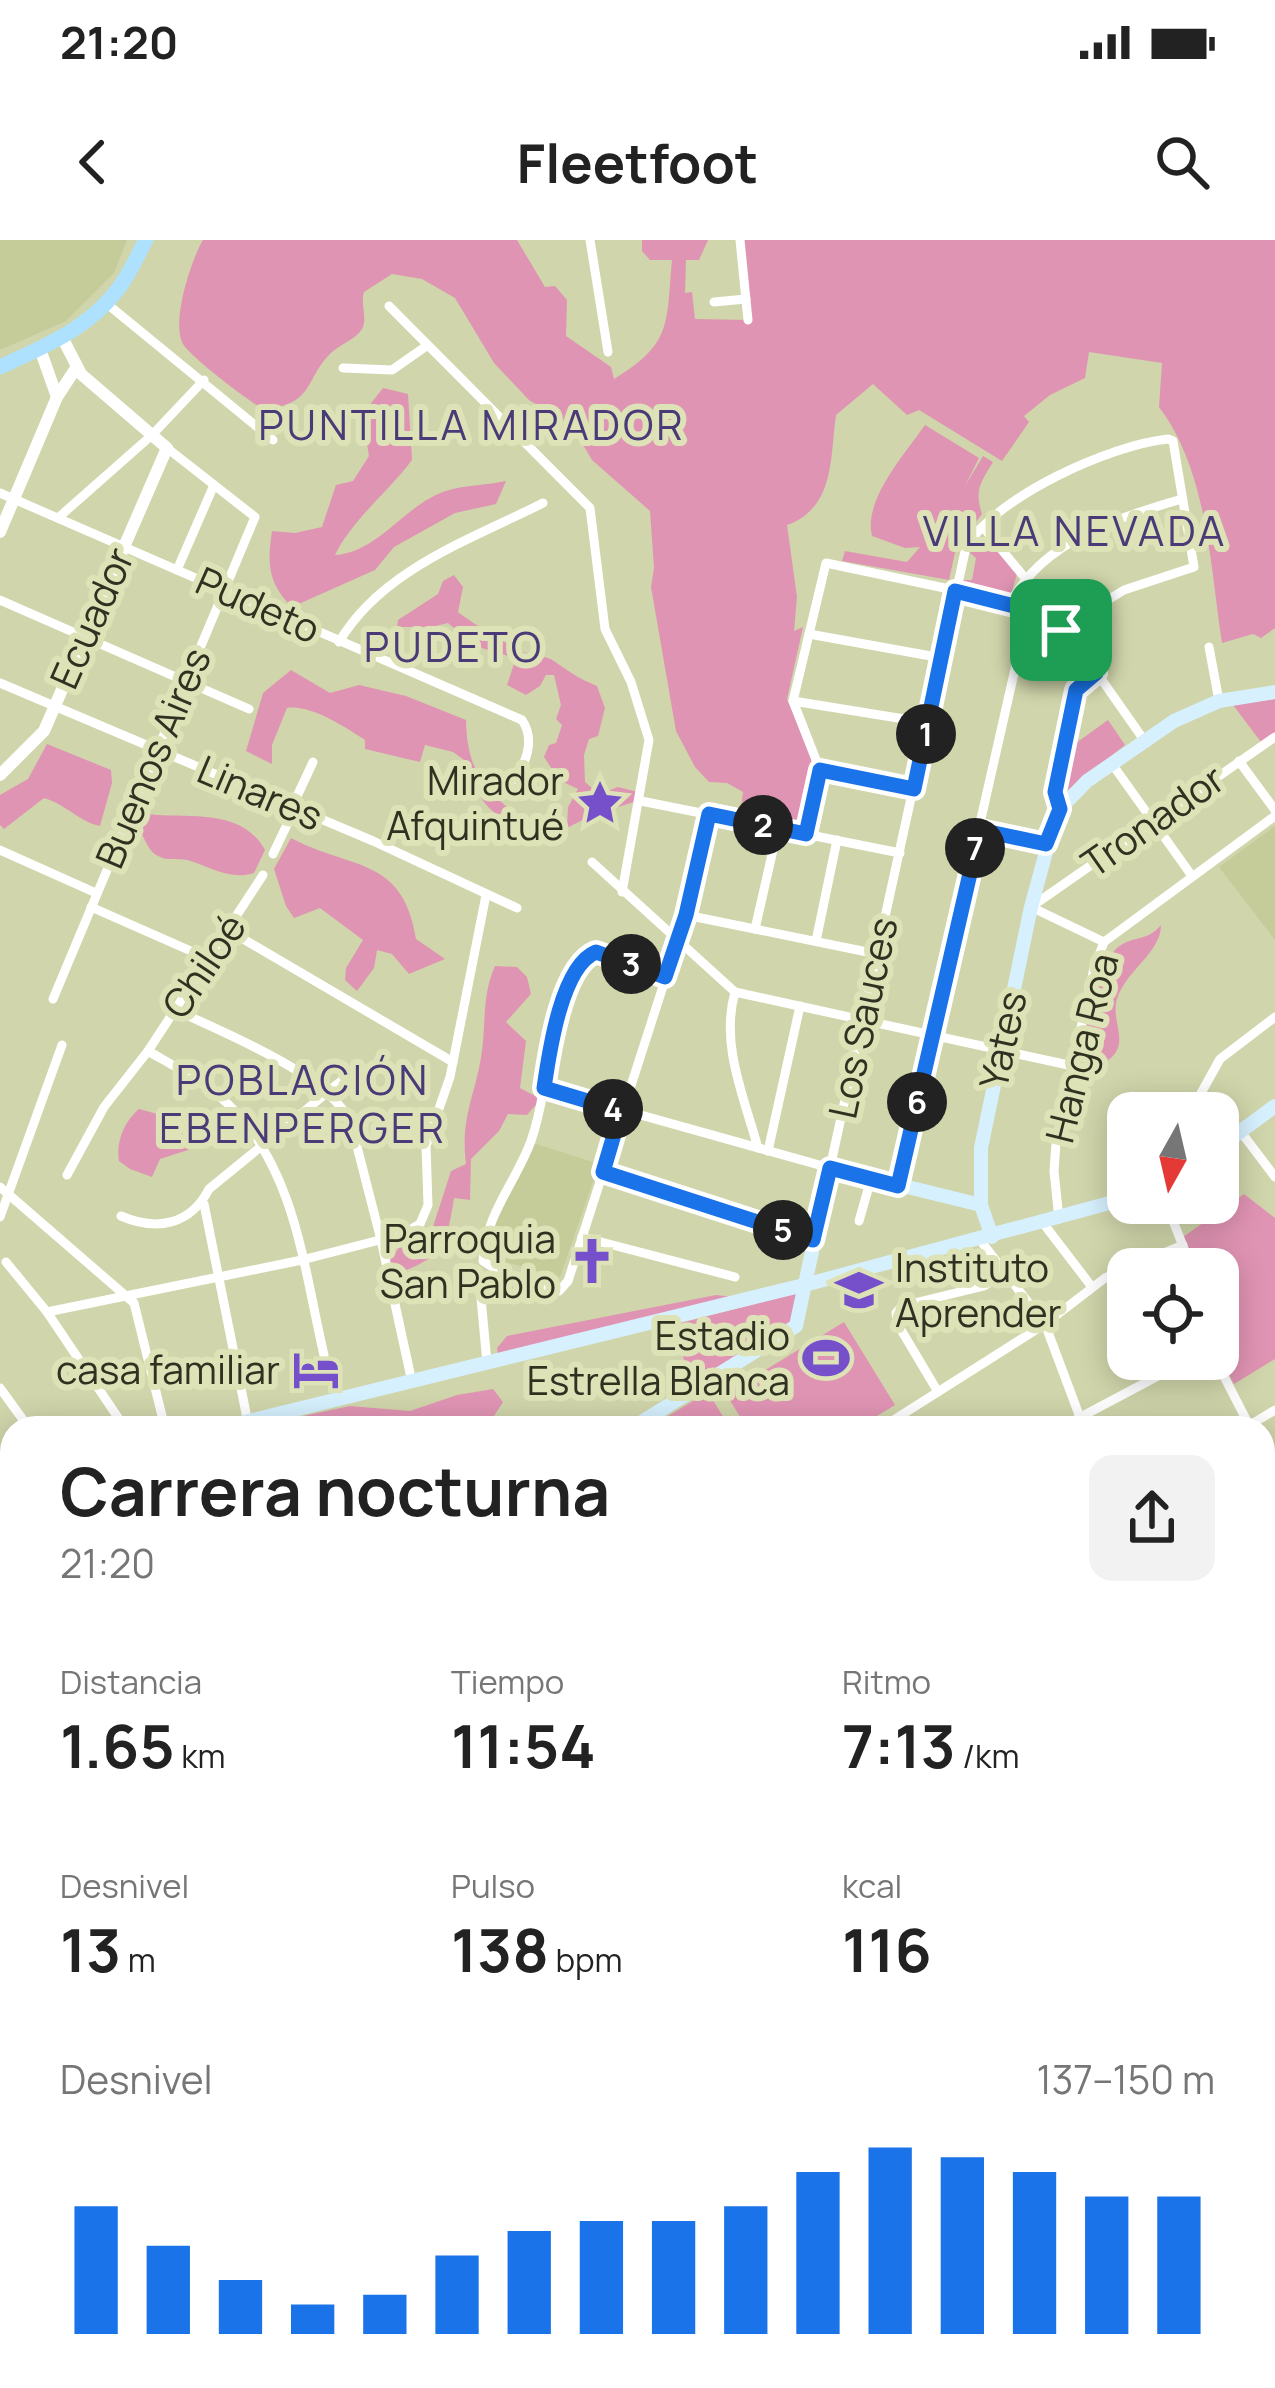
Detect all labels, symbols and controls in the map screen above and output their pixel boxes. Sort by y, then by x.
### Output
text: 21:20 [60,11,178,73]
text: Fleetfoot [517,125,758,199]
icon: back [60,129,126,195]
icon: search [1149,129,1215,195]
district label: PUNTILLA MIRADOR [258,395,686,453]
district label: VILLA NEVADA [923,501,1227,559]
street label: Ecuador [36,539,146,697]
street label: Pudeto [188,553,329,655]
pin [1010,579,1112,681]
icon: arrive [1028,597,1094,663]
district label: PUDETO [364,617,544,675]
street label: Buenos Aires [81,639,223,876]
pin: 1 [896,704,956,764]
text: 1 [919,711,933,756]
street label: Linares [190,742,331,842]
street label: Tronador [1070,751,1235,889]
place label: Mirador Afquintué [386,753,564,852]
place icon: Mirador Afquintué [575,778,625,828]
pin: 2 [733,795,793,855]
text: 2 [753,802,773,847]
pin: 7 [945,818,1005,878]
text: 7 [966,825,984,870]
street label: Chiloé [149,903,258,1028]
street label: Los Sauces [814,912,910,1123]
pin: 3 [601,934,661,994]
text: 3 [621,941,641,986]
street label: Hanga Roa [1031,947,1131,1148]
street label: Yates [965,986,1039,1094]
district label: POBLACIÓN EBENPERGER [159,1050,447,1156]
pin: 6 [887,1072,947,1132]
pin: 4 [583,1079,643,1139]
text: 6 [907,1079,927,1124]
text: 4 [603,1086,623,1131]
north arrow [1107,1092,1239,1224]
map controls [1107,1092,1239,1380]
pin: 5 [753,1200,813,1260]
text: 5 [773,1207,793,1252]
place label: Parroquia San Pablo [380,1211,556,1310]
church icon: Parroquia San Pablo [567,1236,617,1286]
place label: Instituto Aprender [895,1240,1062,1339]
button: locate [1107,1248,1239,1380]
school or university icon: Instituto Aprender [834,1265,884,1315]
place label: Estadio Estrella Blanca [527,1308,790,1407]
sports icon: Estadio Estrella Blanca [801,1333,851,1383]
place label: casa familiar [56,1342,280,1396]
hotel icon: casa familiar [291,1345,341,1395]
text: Carrera nocturna [60,1446,610,1536]
button: share [1089,1455,1215,1581]
text: 21:20 [60,1536,155,1590]
text: Distancia [60,1659,202,1704]
text: Tiempo [451,1659,564,1704]
text: Ritmo [842,1659,931,1704]
text: 1.65 [60,1704,175,1786]
text: 11:54 [451,1704,596,1786]
text: 7:13 [842,1704,956,1786]
text: km [175,1733,226,1778]
text: /km [956,1733,1019,1778]
text: Desnivel [60,1863,189,1908]
text: Pulso [451,1863,535,1908]
text: kcal [842,1863,902,1908]
text: 13 [60,1908,121,1990]
text: 138 [451,1908,549,1990]
text: 116 [842,1908,932,1990]
text: m [121,1937,156,1982]
text: bpm [549,1937,623,1982]
text: Desnivel [60,2052,213,2106]
text: 137–150 m [1036,2052,1215,2106]

